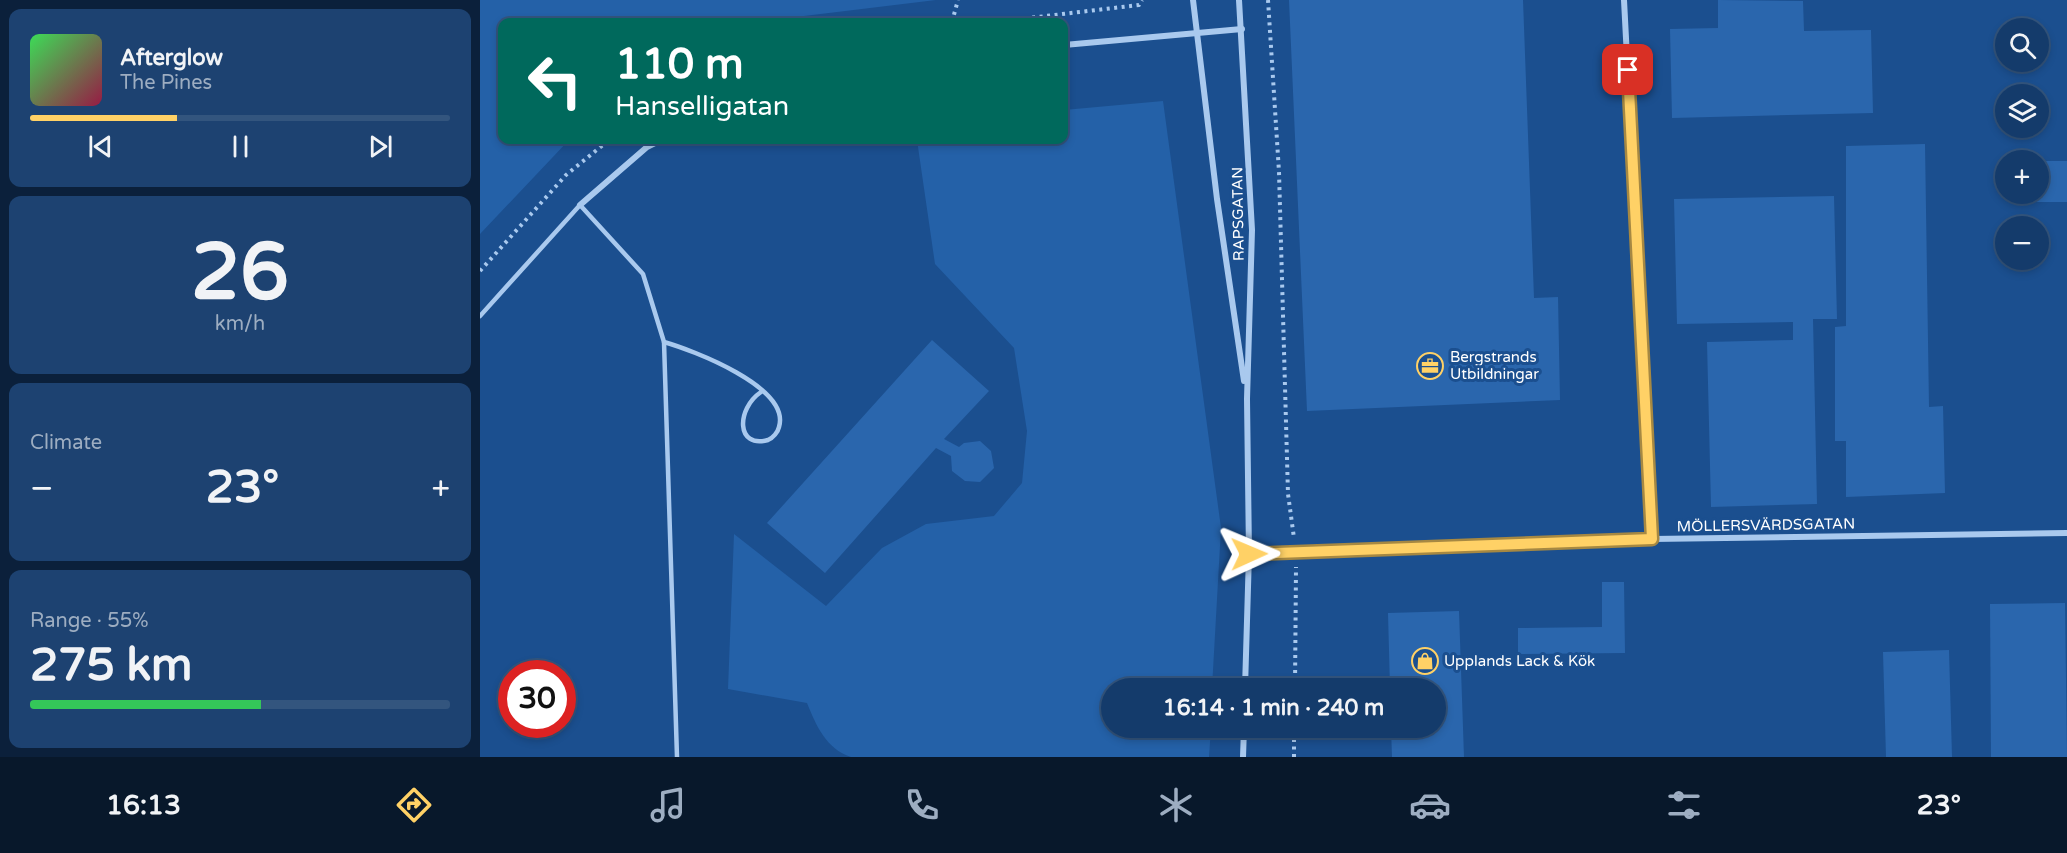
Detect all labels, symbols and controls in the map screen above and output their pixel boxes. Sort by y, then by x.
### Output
map controls [1995,18,2049,270]
button: search [1995,18,2049,72]
text: 110 m [615,39,744,90]
icon: left [516,42,594,120]
pin [1602,44,1653,95]
text: Afterglow [120,45,223,71]
icon: arrive [1611,53,1644,86]
text: The Pines [120,71,212,95]
button: layers [1995,84,2049,138]
text: Hanselligatan [615,90,789,123]
icon: previous [84,130,117,163]
icon: pause [224,130,257,163]
icon: next [364,130,397,163]
button: + [1995,150,2049,204]
street label: RAPSGATAN [1228,167,1248,261]
button: − [1995,216,2049,270]
text: 26 [191,226,289,320]
text: km/h [215,312,265,336]
place label: Bergstrands Utbildningar [1450,348,1539,383]
office icon: Bergstrands Utbildningar [1415,351,1445,381]
text: Climate [30,431,102,455]
text: 23° [206,461,279,515]
text: − [30,469,54,508]
text: + [431,469,450,508]
street label: MÖLLERSVÄRDSGATAN [1677,514,1855,536]
position arrow [1217,522,1281,586]
text: Range · 55% [30,609,149,633]
text: 275 km [30,639,192,693]
shop icon: Upplands Lack & Kök [1410,646,1440,676]
place label: Upplands Lack & Kök [1444,652,1595,670]
speed limit sign: 30 [498,660,576,738]
text: 16:14 · 1 min · 240 m [1163,695,1384,721]
icon: directions [393,784,435,826]
icon: music [647,784,689,826]
icon: phone [901,784,943,826]
icon: climate [1155,784,1197,826]
icon: car [1409,784,1451,826]
icon: filters [1663,784,1705,826]
text: 16:13 [106,789,181,822]
text: 23° [1917,789,1961,822]

